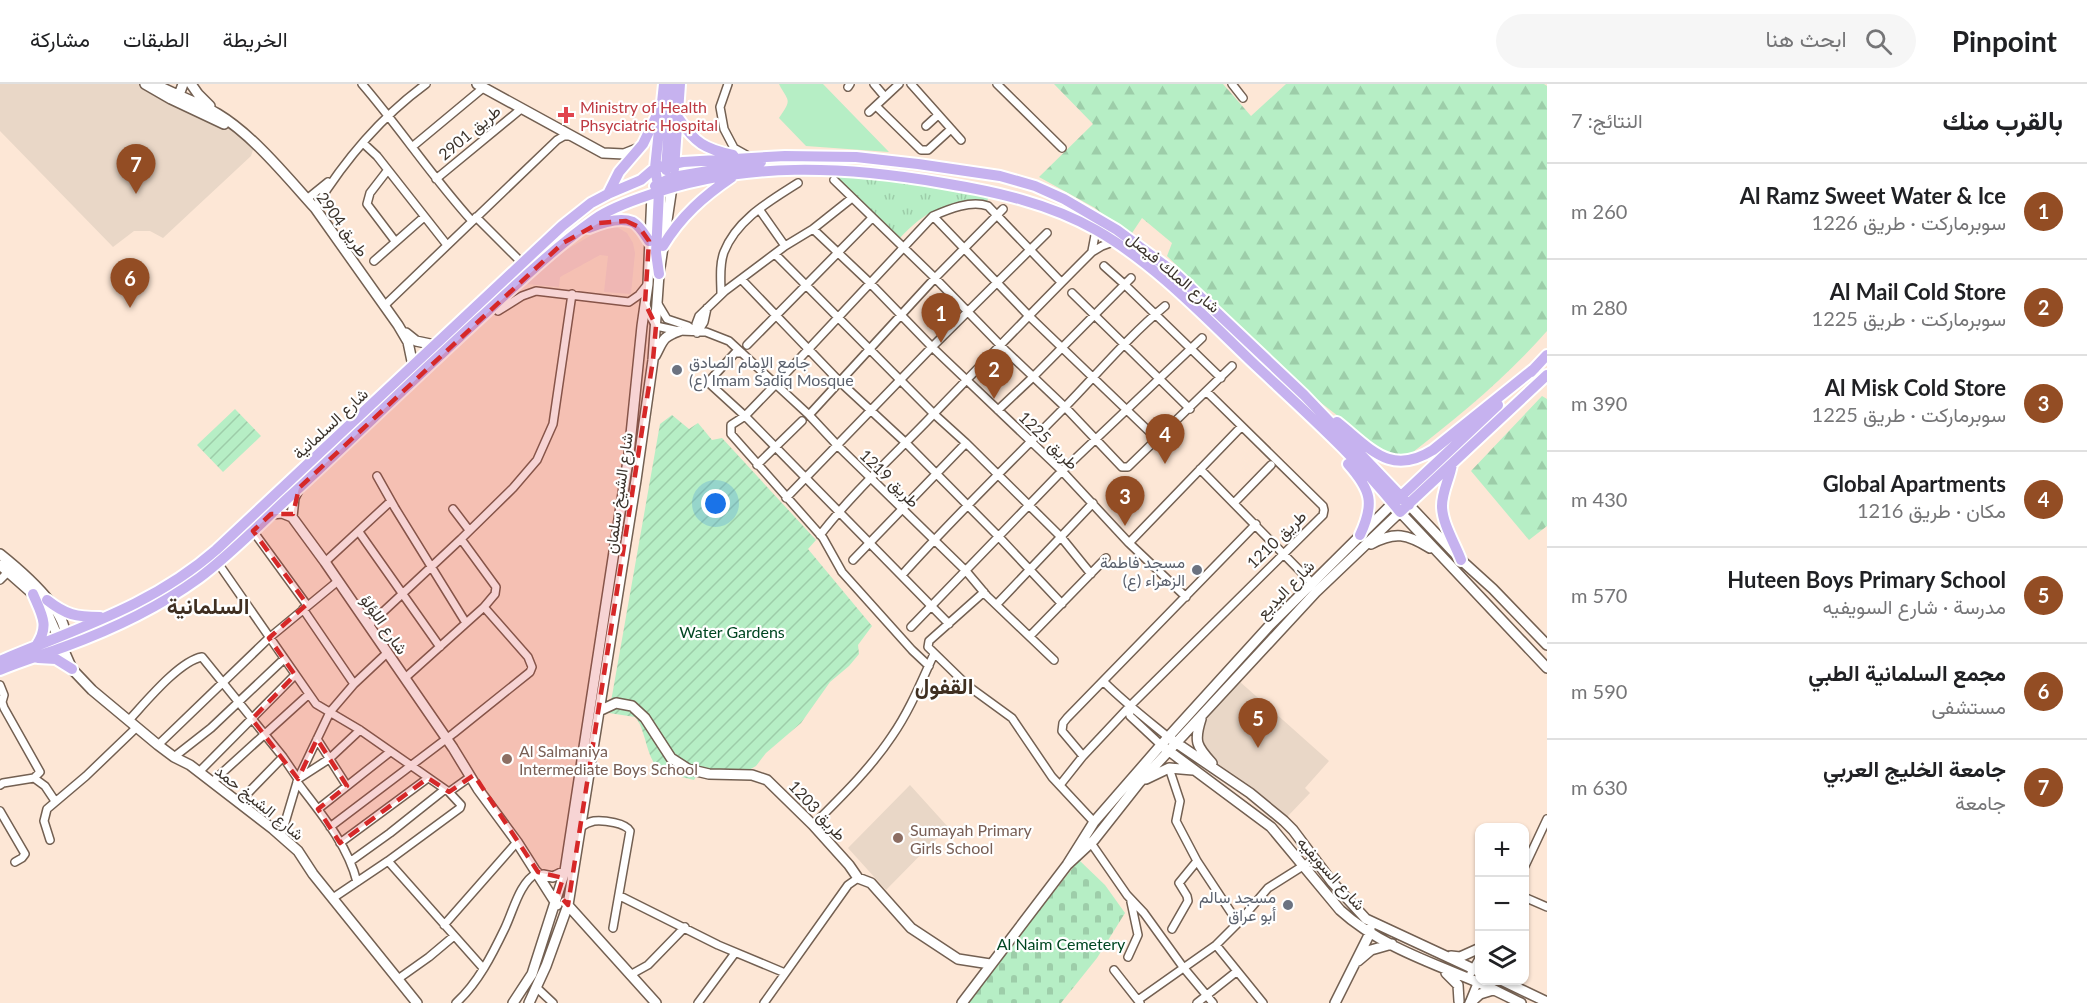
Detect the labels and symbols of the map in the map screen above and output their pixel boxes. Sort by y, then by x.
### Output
place label: Ministry of Health Phsyciatric Hospital [580,97,718,134]
street label: طريق 2901 [434,101,505,165]
marker: Ministry of Health Phsyciatric Hospital [557,106,575,124]
pin: 7 [116,144,156,194]
street label: طريق 2904 [312,188,373,261]
street label: شارع الملك فيصل [1122,228,1224,319]
pin: 6 [110,258,150,308]
pin: 1 [922,294,960,343]
pin: 2 [974,350,1014,399]
place label: جامع الإمام الصادق (ع) Imam Sadiq Mosque [689,352,854,392]
marker: جامع الإمام الصادق (ع) Imam Sadiq Mosque [670,363,684,377]
street label: شارع السلمانية [289,384,373,465]
street label: طريق 1225 [1014,407,1083,474]
pin: 4 [1146,414,1184,464]
street label: شارع الشيخ سلمان [600,431,639,555]
street label: طريق 1219 [855,445,924,512]
pin: 3 [1106,476,1144,526]
your location [701,489,730,518]
street label: طريق 1210 [1242,506,1311,573]
place label: مسجد فاطمة الزهراء (ع) [1100,552,1185,592]
street label: شارع البديع [1252,556,1320,624]
marker: مسجد فاطمة الزهراء (ع) [1190,563,1204,577]
street label: شارع اللؤلؤ [355,590,412,659]
district label: السلمانية [167,592,249,619]
park label: Water Gardens [679,622,785,641]
district label: القفول [915,672,973,700]
pin: 5 [1238,698,1278,748]
place label: Al Salmaniya Intermediate Boys School [519,741,698,778]
marker: Al Salmaniya Intermediate Boys School [500,752,514,766]
street label: شارع الشيخ حمد [210,761,308,846]
street label: طريق 1203 [784,776,851,845]
place label: Sumayah Primary Girls School [910,820,1032,857]
marker: Sumayah Primary Girls School [891,831,905,845]
street label: شارع السويفيه [1292,832,1370,916]
place label: مسجد سالم أبو عراق [1199,887,1276,926]
marker: مسجد سالم أبو عراق [1281,898,1295,912]
park label: Al Naim Cemetery [997,934,1126,953]

